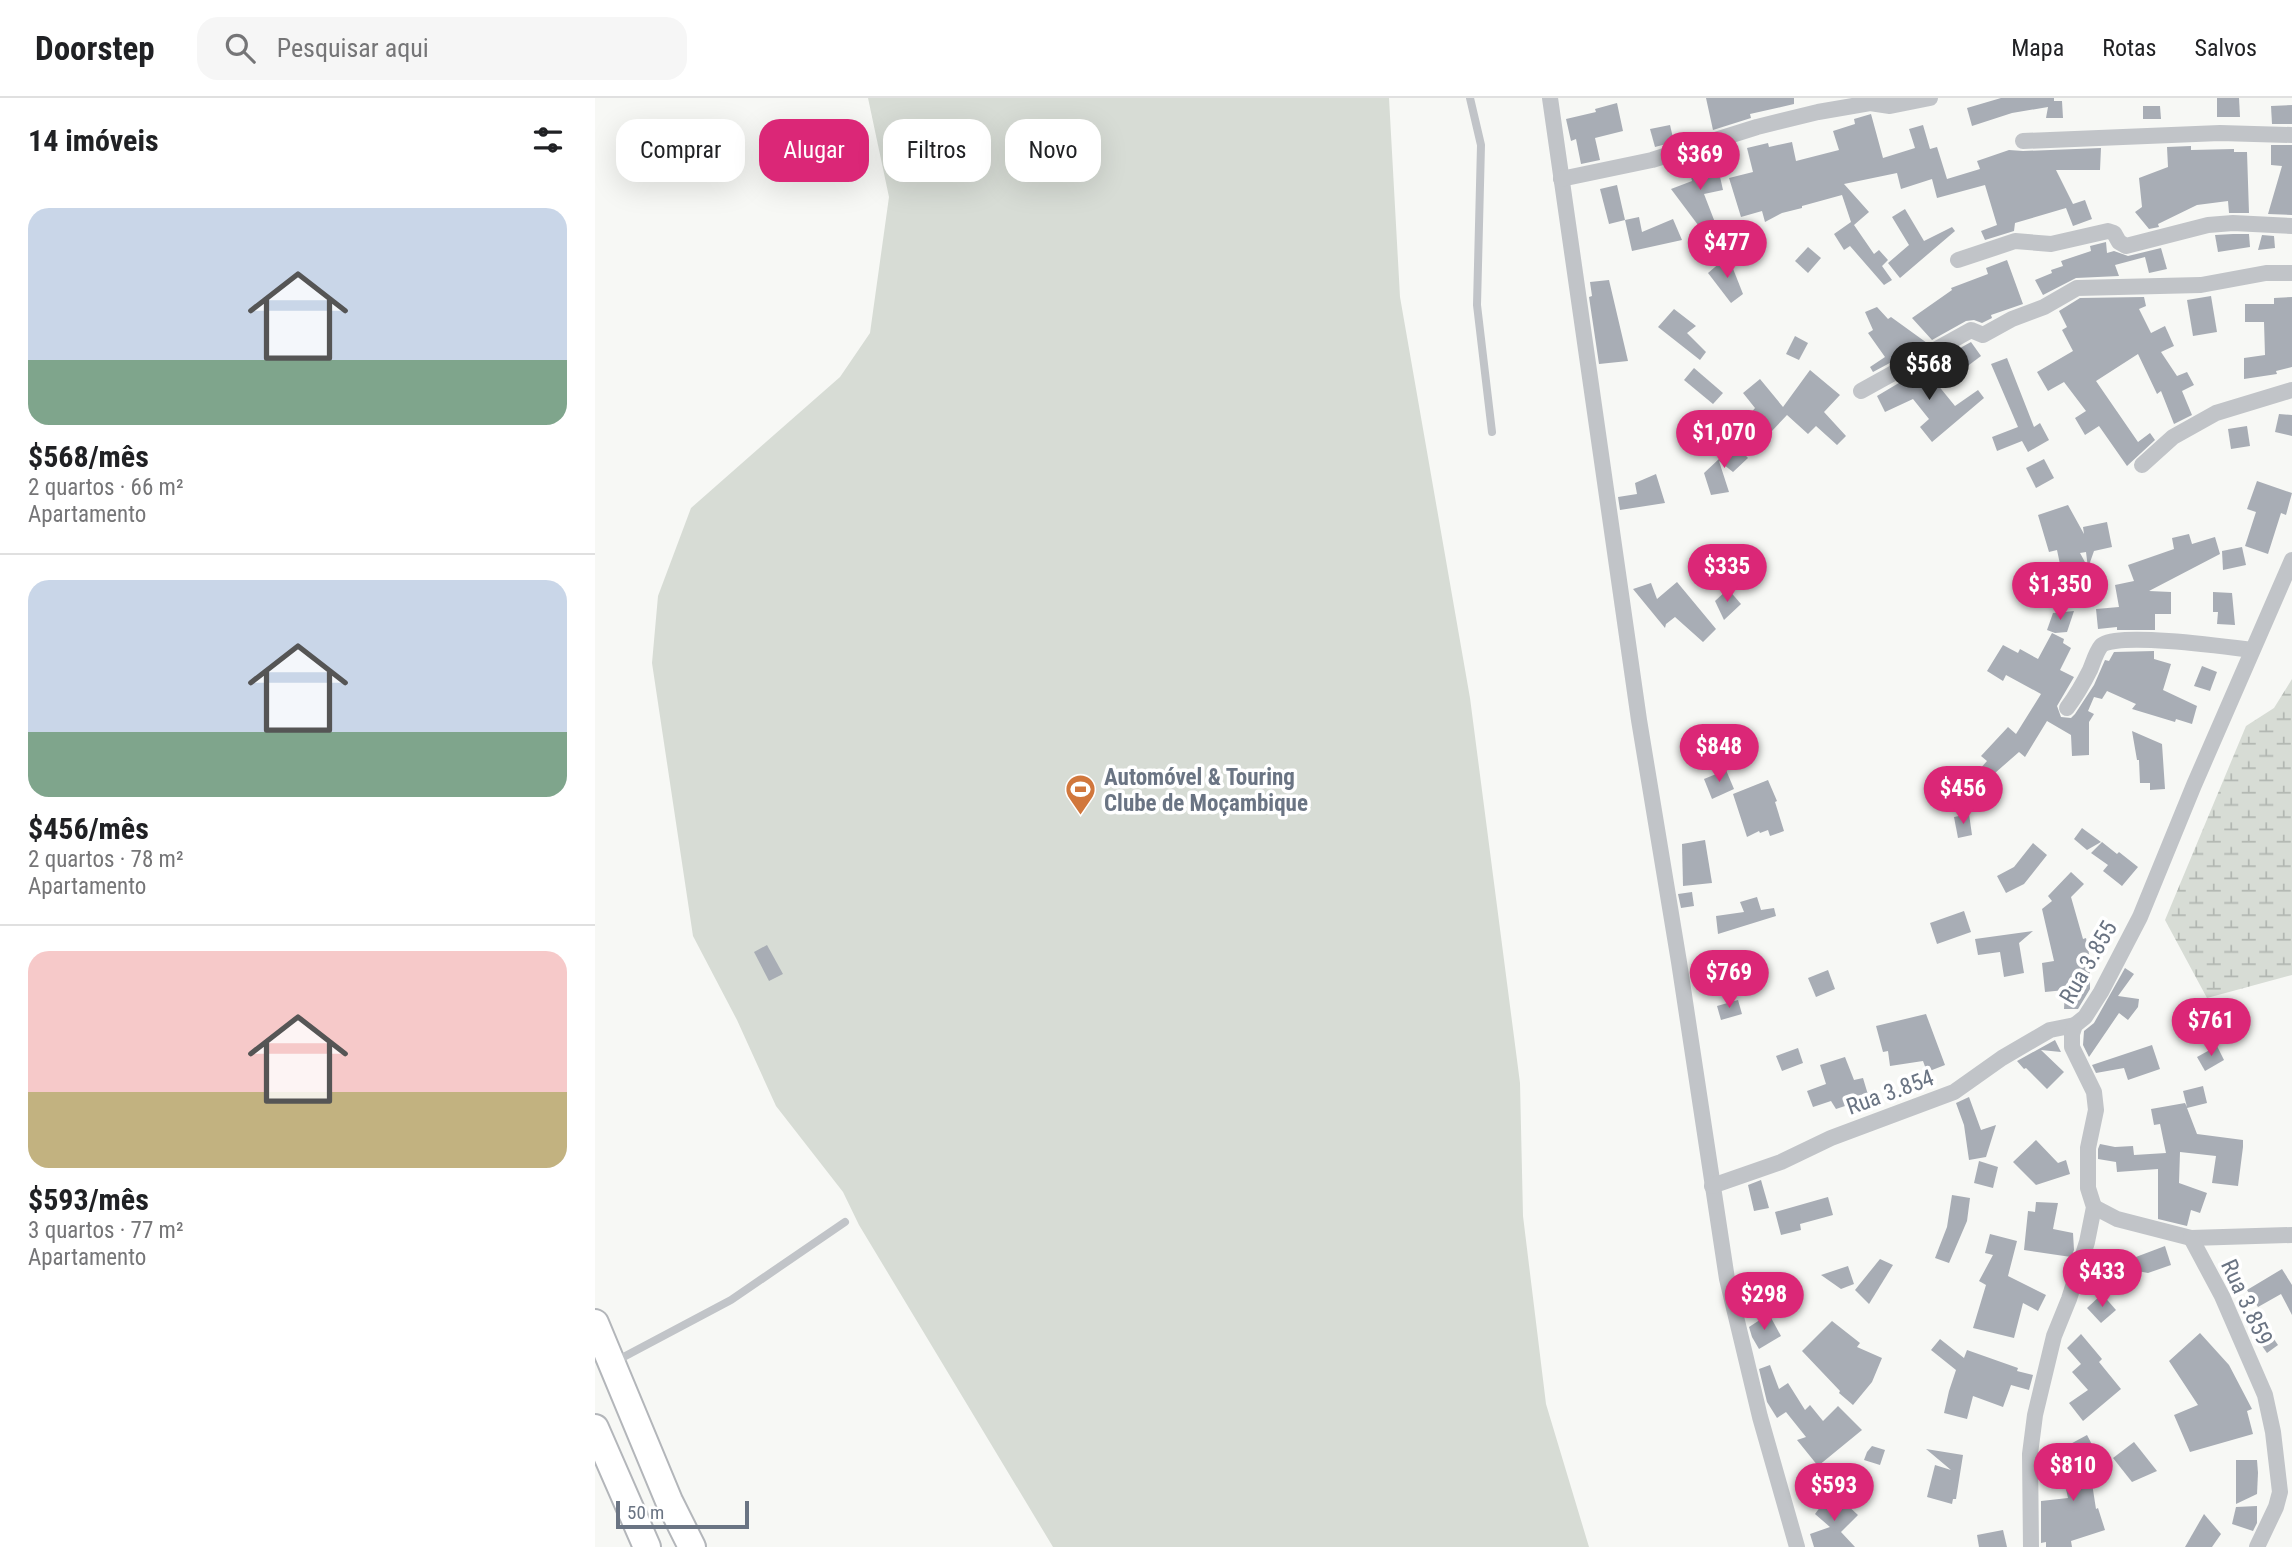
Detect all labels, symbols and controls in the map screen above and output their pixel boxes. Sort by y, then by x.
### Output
search box [197,17,687,80]
text: Doorstep [35,29,155,68]
icon: search [221,29,259,67]
text: Pesquisar aqui [277,33,429,63]
text: Mapa [2011,34,2064,62]
text: Rotas [2102,34,2156,62]
text: Salvos [2194,34,2257,62]
chip: Comprar [616,119,745,182]
chip: Alugar [759,119,869,182]
chip: Filtros [883,119,991,182]
chip: Novo [1005,119,1101,182]
icon: filters [529,121,567,159]
text: 14 imóveis [28,123,159,158]
pin: $369 [1659,132,1741,192]
text: $369 [1677,141,1723,168]
pin: $477 [1686,220,1768,280]
text: $477 [1704,229,1750,256]
icon: home [235,253,361,379]
pin: $568 [1888,342,1970,402]
text: $568 [1906,351,1952,378]
pin: $1,070 [1667,410,1781,470]
text: $1,070 [1692,419,1756,446]
text: $568/mês [28,439,149,474]
text: 2 quartos · 66 m² [28,474,184,501]
text: Apartamento [28,501,146,528]
pin: $335 [1686,545,1768,604]
text: $335 [1704,553,1750,580]
pin: $1,350 [2003,562,2117,622]
text: $1,350 [2028,571,2092,598]
icon: home [235,625,361,751]
pin: $848 [1678,724,1760,784]
text: $848 [1696,733,1742,760]
place label: Automóvel & Touring Clube de Moçambique [1104,764,1308,817]
pin: $456 [1922,766,2004,826]
sports icon: Automóvel & Touring Clube de Moçambique [1064,773,1098,817]
text: $456 [1940,775,1986,802]
text: $456/mês [28,811,149,846]
text: 2 quartos · 78 m² [28,846,184,873]
text: Apartamento [28,873,146,900]
street label: Rua 3.855 [2054,916,2123,1008]
pin: $769 [1688,950,1770,1010]
text: $769 [1706,959,1752,986]
icon: home [235,996,361,1122]
pin: $761 [2170,998,2252,1058]
text: $761 [2188,1007,2234,1034]
street label: Rua 3.854 [1843,1064,1938,1121]
text: $593/mês [28,1182,149,1217]
text: 3 quartos · 77 m² [28,1217,184,1244]
text: Apartamento [28,1244,146,1271]
pin: $433 [2061,1250,2143,1309]
street label: Rua 3.859 [2215,1255,2278,1349]
text: $433 [2079,1258,2125,1285]
pin: $298 [1723,1272,1805,1332]
text: $298 [1741,1281,1787,1308]
pin: $810 [2032,1444,2114,1503]
text: $810 [2050,1452,2096,1479]
pin: $593 [1793,1464,1875,1523]
text: $593 [1811,1472,1857,1499]
scale bar [616,1498,749,1530]
text: 50 m [627,1501,664,1524]

